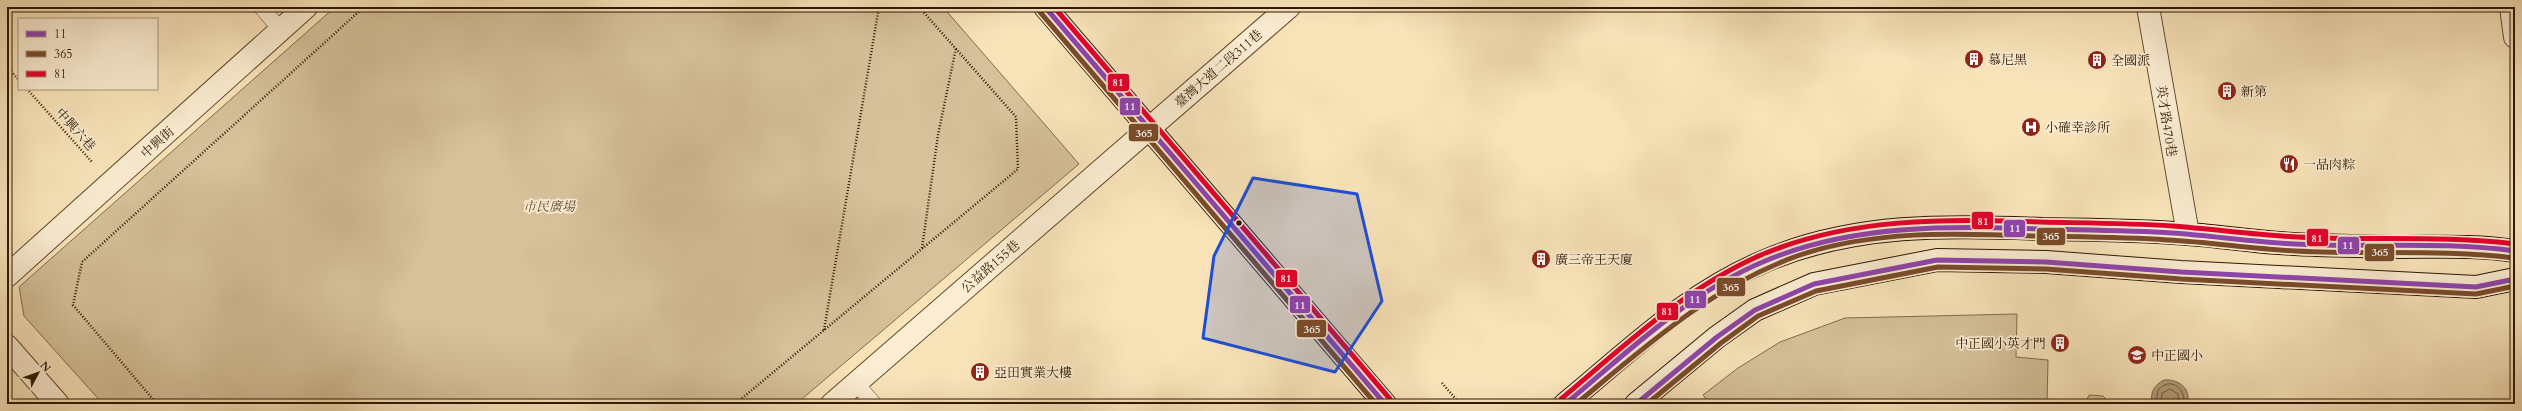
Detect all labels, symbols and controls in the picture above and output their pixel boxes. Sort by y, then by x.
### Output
legend [18,18,158,90]
text: 11 [54,26,66,42]
street label: 臺灣大道二段311巷 [1171,26,1266,112]
text: 365 [54,46,72,62]
building icon: 慕尼黑 [1963,48,1985,70]
building icon: 全國派 [2086,49,2108,71]
place label: 慕尼黑 [1988,51,2027,69]
place label: 全國派 [2111,52,2151,70]
text: 81 [54,66,66,82]
line badge: 81 [1107,73,1130,92]
text: 81 [1112,75,1124,90]
building icon: 新第 [2216,80,2238,102]
place label: 新第 [2241,83,2267,101]
street label: 英才路470巷 [2151,84,2181,158]
line badge: 11 [1119,97,1141,116]
text: 11 [1124,99,1136,114]
street label: 中興六巷 [51,104,99,155]
hospital icon: 小確幸診所 [2020,116,2042,138]
place label: 小確幸診所 [2045,119,2110,137]
street label: 中興街 [137,123,178,162]
line badge: 365 [1128,123,1159,142]
text: 365 [1136,126,1153,141]
restaurant icon: 一品肉粽 [2278,153,2300,175]
place label: 一品肉粽 [2303,156,2355,174]
park label: 市民廣場 [523,198,576,216]
line badge: 81 [1971,211,1994,230]
text: 81 [1977,214,1989,229]
unlabelled marker [1234,218,1244,228]
line badge: 11 [2003,219,2026,238]
text: 11 [2009,221,2021,236]
line badge: 365 [2036,227,2066,246]
line badge: 81 [2306,228,2329,247]
text: 365 [2043,229,2060,244]
text: 81 [2311,231,2323,246]
street label: 公益路155巷 [958,236,1024,297]
line badge: 11 [2337,236,2360,255]
text: 11 [2342,238,2354,253]
line badge: 365 [2364,243,2395,262]
text: 365 [2372,245,2389,260]
building icon: 廣三帝王天廈 [1530,248,1552,270]
place label: 廣三帝王天廈 [1555,251,1633,269]
line badge: 81 [1275,269,1298,288]
text: 81 [1280,271,1292,286]
line badge: 365 [1716,277,1746,297]
text: 365 [1723,280,1740,295]
line badge: 11 [1684,290,1707,309]
text: 11 [1689,292,1701,307]
line badge: 11 [1289,295,1311,314]
text: 11 [1294,298,1306,313]
line badge: 81 [1656,302,1679,321]
text: 81 [1661,304,1673,319]
line badge: 365 [1296,319,1327,338]
text: 365 [1304,322,1321,337]
building icon: 中正國小英才門 [2049,332,2071,354]
place label: 中正國小英才門 [1955,335,2046,353]
school or university icon: 中正國小 [2126,344,2148,366]
place label: 中正國小 [2151,347,2203,365]
north arrow [18,353,58,393]
text: N [36,358,54,376]
building icon: 亞田實業大樓 [969,361,991,383]
place label: 亞田實業大樓 [994,364,1072,382]

